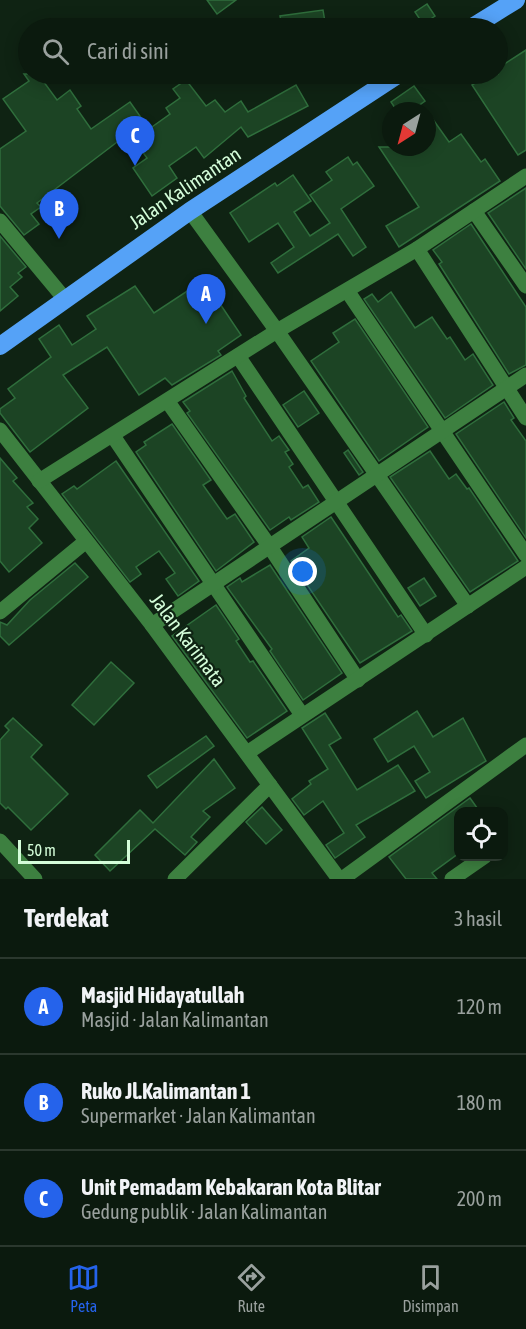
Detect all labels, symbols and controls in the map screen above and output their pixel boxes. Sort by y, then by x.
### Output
search box [18,18,508,84]
icon: search [39,35,72,68]
text: Cari di sini [87,38,169,64]
north arrow [382,102,436,156]
pin: C [116,116,154,166]
street label: Jalan Kalimantan [125,142,245,233]
pin: B [40,190,78,239]
pin: A [186,274,226,324]
your location [288,557,317,586]
street label: Jalan Karimata [146,589,231,691]
map controls [454,807,508,861]
button: locate [454,807,508,861]
scale bar [18,837,130,864]
text: 50 m [27,841,56,859]
text: Terdekat [24,903,108,933]
text: 3 hasil [454,907,502,930]
text: Masjid Hidayatullah [81,982,244,1008]
text: A [39,995,48,1018]
text: 120 m [457,995,502,1018]
text: Masjid · Jalan Kalimantan [81,1008,269,1031]
text: Ruko Jl.Kalimantan 1 [81,1078,251,1104]
text: B [39,1091,48,1114]
text: 180 m [457,1091,502,1114]
text: Supermarket · Jalan Kalimantan [81,1104,316,1127]
text: Unit Pemadam Kebakaran Kota Blitar [81,1174,381,1200]
text: C [39,1187,48,1210]
text: 200 m [457,1187,502,1210]
text: Gedung publik · Jalan Kalimantan [81,1200,327,1223]
tab: Peta [67,1261,100,1315]
tab: Rute [235,1261,268,1315]
tab: Disimpan [402,1261,459,1315]

